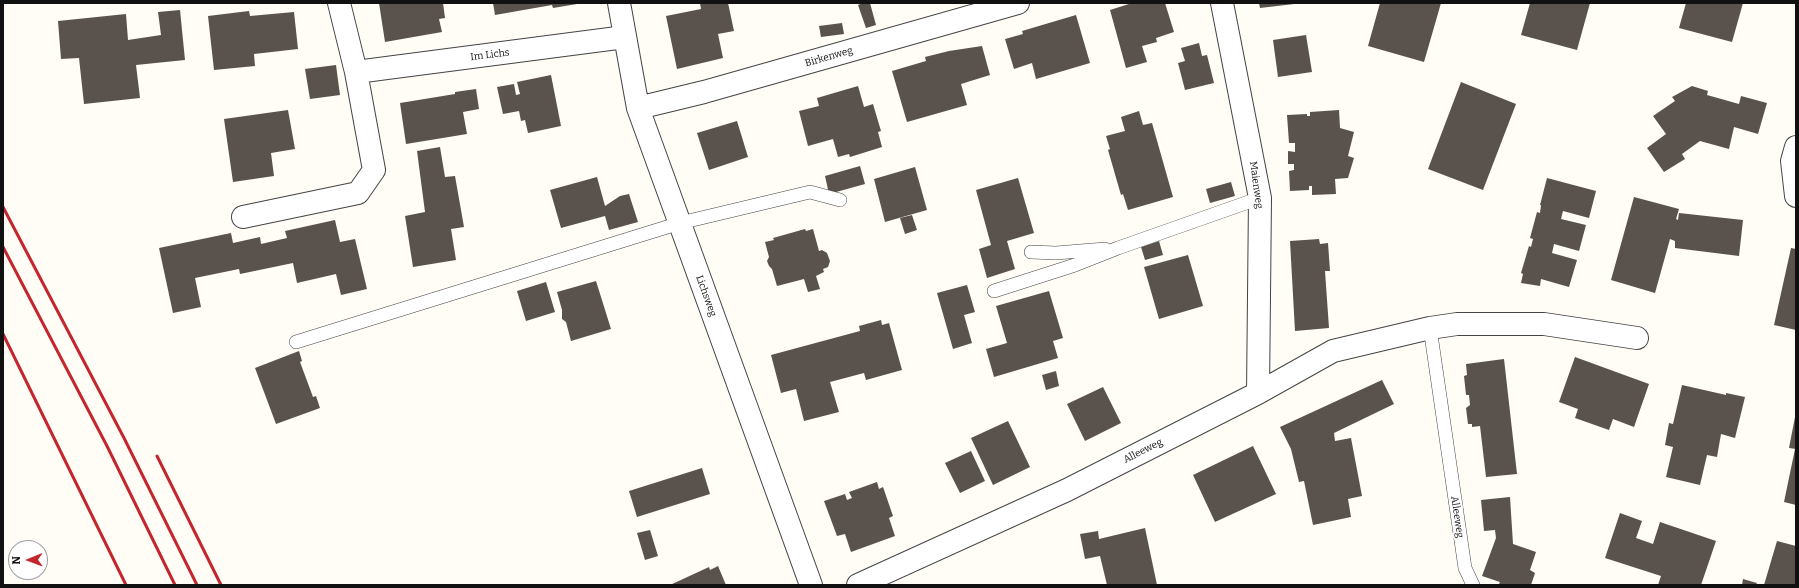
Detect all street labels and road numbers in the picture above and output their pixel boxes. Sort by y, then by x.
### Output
street label: Birkenweg [804,44,854,70]
street label: Im Lichs [470,47,510,63]
street label: Maienweg [1247,161,1265,209]
street label: Lichsweg [693,274,719,318]
street label: Alleeweg [1121,436,1165,466]
street label: Alleeweg [1448,495,1466,539]

